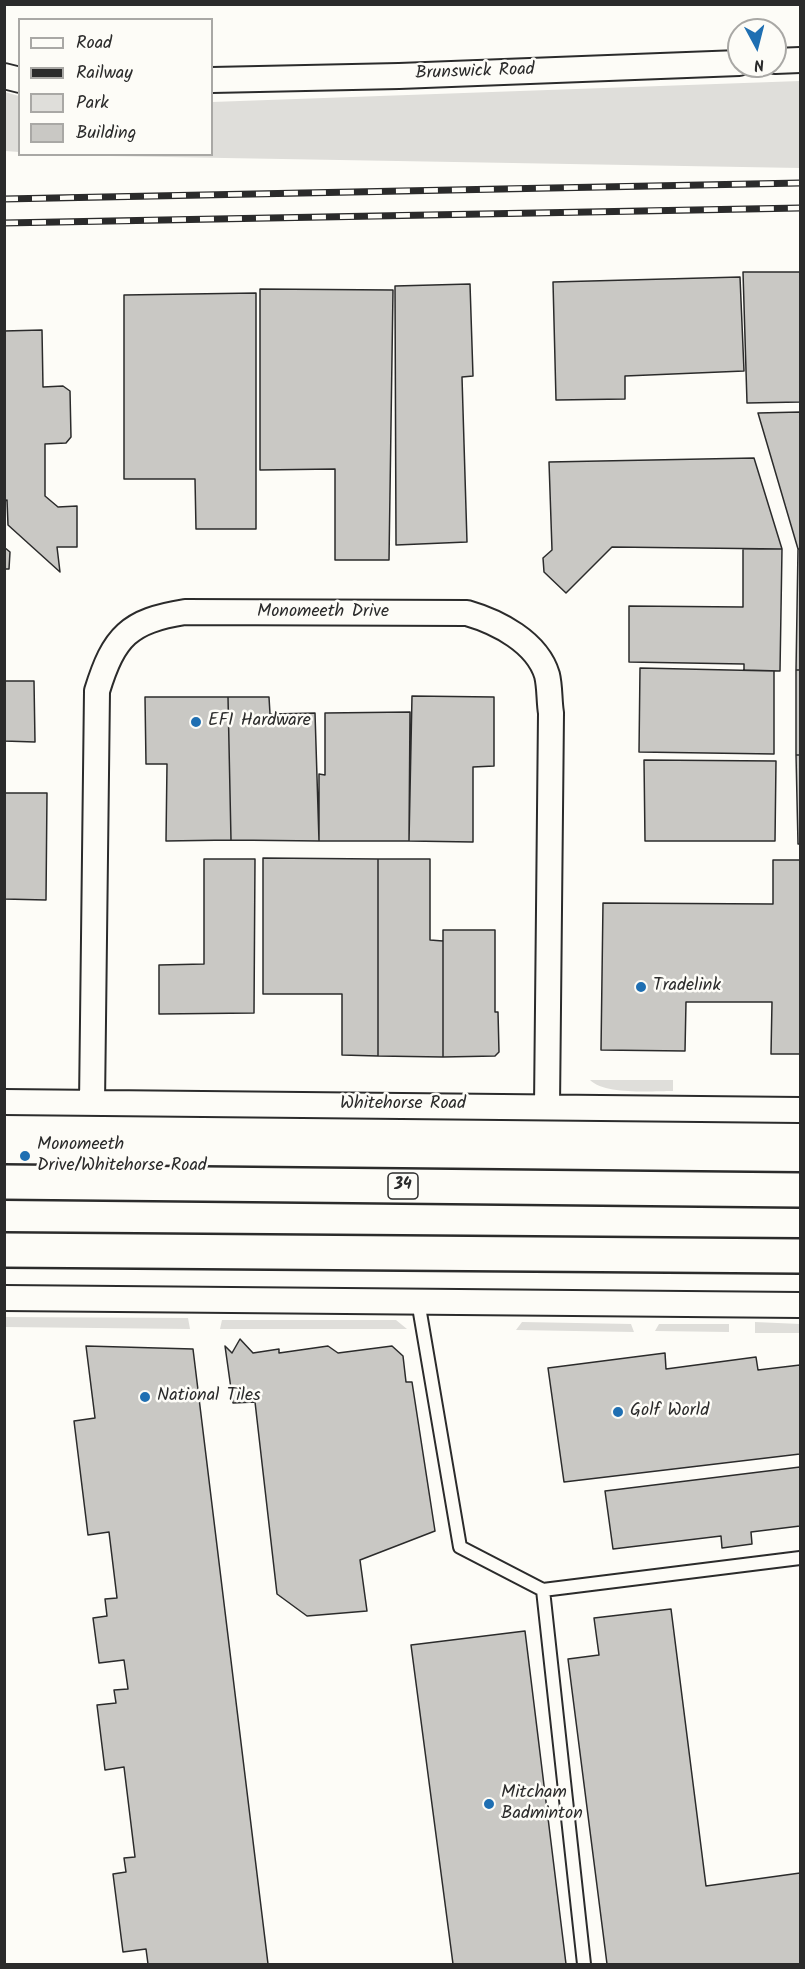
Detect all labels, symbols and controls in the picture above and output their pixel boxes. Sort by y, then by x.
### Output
legend [18,18,213,156]
north arrow [727,18,787,78]
text: Road [76,29,112,58]
text: N [752,51,766,77]
text: Railway [76,59,133,88]
street label: Brunswick Road [415,60,535,86]
text: Park [76,89,109,118]
text: Building [76,119,136,148]
street label: Monomeeth Drive [257,602,389,624]
place label: EFI Hardware [208,711,311,733]
marker: EFI Hardware [189,715,203,729]
place label: Tradelink [653,976,721,998]
marker: Tradelink [634,980,648,994]
street label: Whitehorse Road [340,1094,466,1116]
place label: Monomeeth Drive/Whitehorse Road [37,1135,207,1178]
marker: Monomeeth Drive/Whitehorse Road [18,1149,32,1163]
road number: 34 [388,1173,418,1199]
place label: National Tiles [157,1386,261,1408]
marker: National Tiles [138,1390,152,1404]
place label: Golf World [630,1401,709,1423]
marker: Golf World [611,1405,625,1419]
place label: Mitcham Badminton [501,1783,583,1826]
marker: Mitcham Badminton [482,1797,496,1811]

